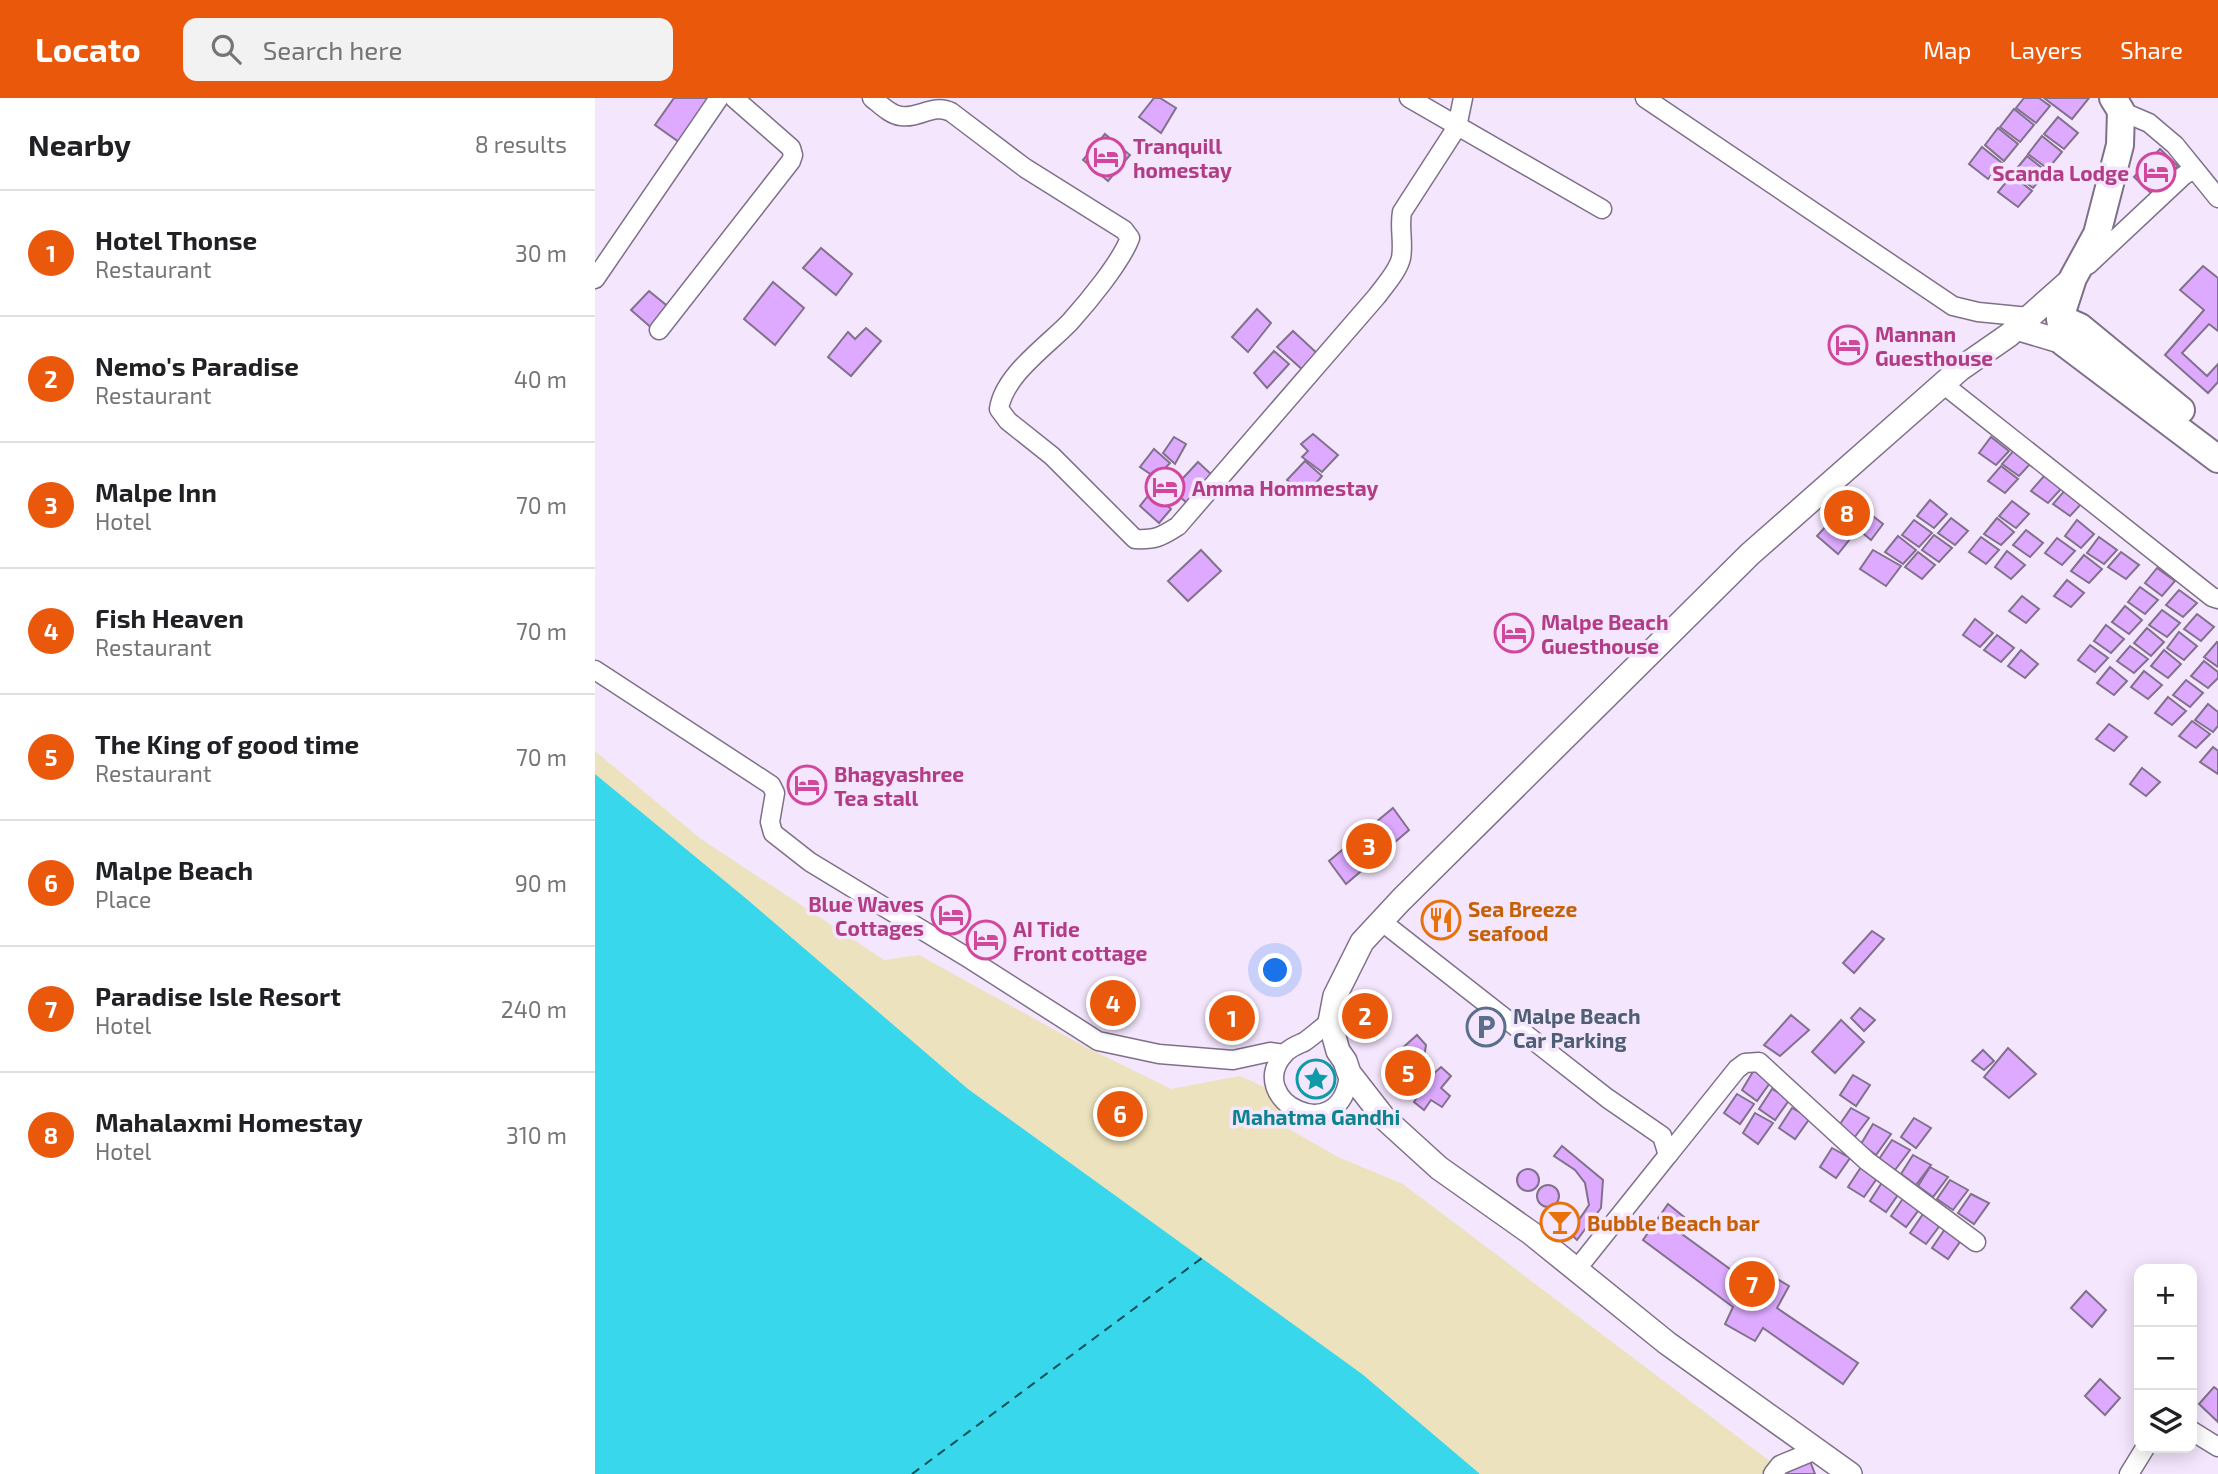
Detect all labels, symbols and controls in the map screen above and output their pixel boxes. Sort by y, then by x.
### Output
search box [183,18,673,81]
text: Locato [35,29,141,69]
icon: search [207,30,245,68]
text: Search here [263,34,402,65]
text: Map [1923,35,1971,64]
text: Layers [2009,35,2082,64]
text: Share [2120,35,2183,64]
text: Nearby [28,126,131,162]
text: 8 results [475,130,567,158]
place label: Tranquill homestay [1133,133,1232,183]
hotel icon: Tranquill homestay [1085,136,1127,178]
hotel icon: Scanda Lodge [2135,151,2177,193]
place label: Scanda Lodge [1992,160,2129,185]
text: Hotel Thonse [95,224,257,255]
text: 1 [46,239,56,267]
text: 30 m [515,239,567,267]
text: Restaurant [95,255,212,283]
place label: Mannan Guesthouse [1875,321,1993,370]
hotel icon: Mannan Guesthouse [1827,324,1869,366]
text: Nemo's Paradise [95,350,299,381]
text: 2 [44,365,58,393]
text: 40 m [514,365,567,393]
text: Restaurant [95,381,212,409]
hotel icon: Amma Hommestay [1144,466,1186,508]
place label: Amma Hommestay [1192,475,1379,501]
text: Malpe Inn [95,476,217,507]
pin: 8 [1824,487,1870,539]
text: 3 [44,491,58,519]
text: 70 m [516,491,567,519]
text: Hotel [95,507,151,535]
text: Fish Heaven [95,602,244,633]
place label: Malpe Beach Guesthouse [1541,609,1669,658]
hotel icon: Malpe Beach Guesthouse [1493,612,1535,654]
text: 4 [44,617,58,645]
text: 70 m [516,617,567,645]
text: Restaurant [95,633,212,661]
text: The King of good time [95,728,359,759]
text: 5 [45,743,57,771]
text: 70 m [516,743,567,771]
text: Restaurant [95,759,212,787]
place label: Bhagyashree Tea stall [834,761,964,810]
hotel icon: Bhagyashree Tea stall [786,764,828,806]
pin: 3 [1346,820,1392,872]
text: Malpe Beach [95,854,253,885]
text: 6 [44,869,58,897]
text: 90 m [515,869,567,897]
text: Place [95,885,151,913]
place label: Blue Waves Cottages [808,891,924,940]
hotel icon: Blue Waves Cottages [930,894,972,936]
place label: Sea Breeze seafood [1468,896,1578,945]
restaurant icon: Sea Breeze seafood [1420,899,1462,941]
place label: AI Tide Front cottage [1013,916,1148,965]
hotel icon: AI Tide Front cottage [965,919,1007,961]
your location [1258,953,1292,987]
pin: 4 [1090,977,1136,1029]
text: Paradise Isle Resort [95,980,341,1011]
pin: 2 [1342,990,1388,1042]
pin: 1 [1209,992,1255,1044]
text: 7 [45,995,57,1023]
text: 240 m [501,995,567,1023]
place label: Malpe Beach Car Parking [1513,1003,1641,1052]
parking icon: Malpe Beach Car Parking [1465,1006,1507,1048]
text: Hotel [95,1011,151,1039]
pin: 5 [1385,1047,1431,1099]
place icon: Mahatma Gandhi [1295,1058,1337,1100]
pin: 6 [1097,1088,1143,1140]
place label: Mahatma Gandhi [1232,1104,1400,1129]
text: Mahalaxmi Homestay [95,1106,363,1137]
text: 8 [44,1121,58,1149]
text: 310 m [506,1121,567,1149]
text: Hotel [95,1137,151,1165]
bar icon: Bubble Beach bar [1539,1201,1581,1243]
place label: Bubble Beach bar [1587,1210,1760,1235]
pin: 7 [1729,1258,1775,1310]
map controls [2134,1264,2197,1453]
button: + [2134,1264,2197,1327]
button: − [2134,1327,2197,1390]
button: layers [2134,1390,2197,1453]

